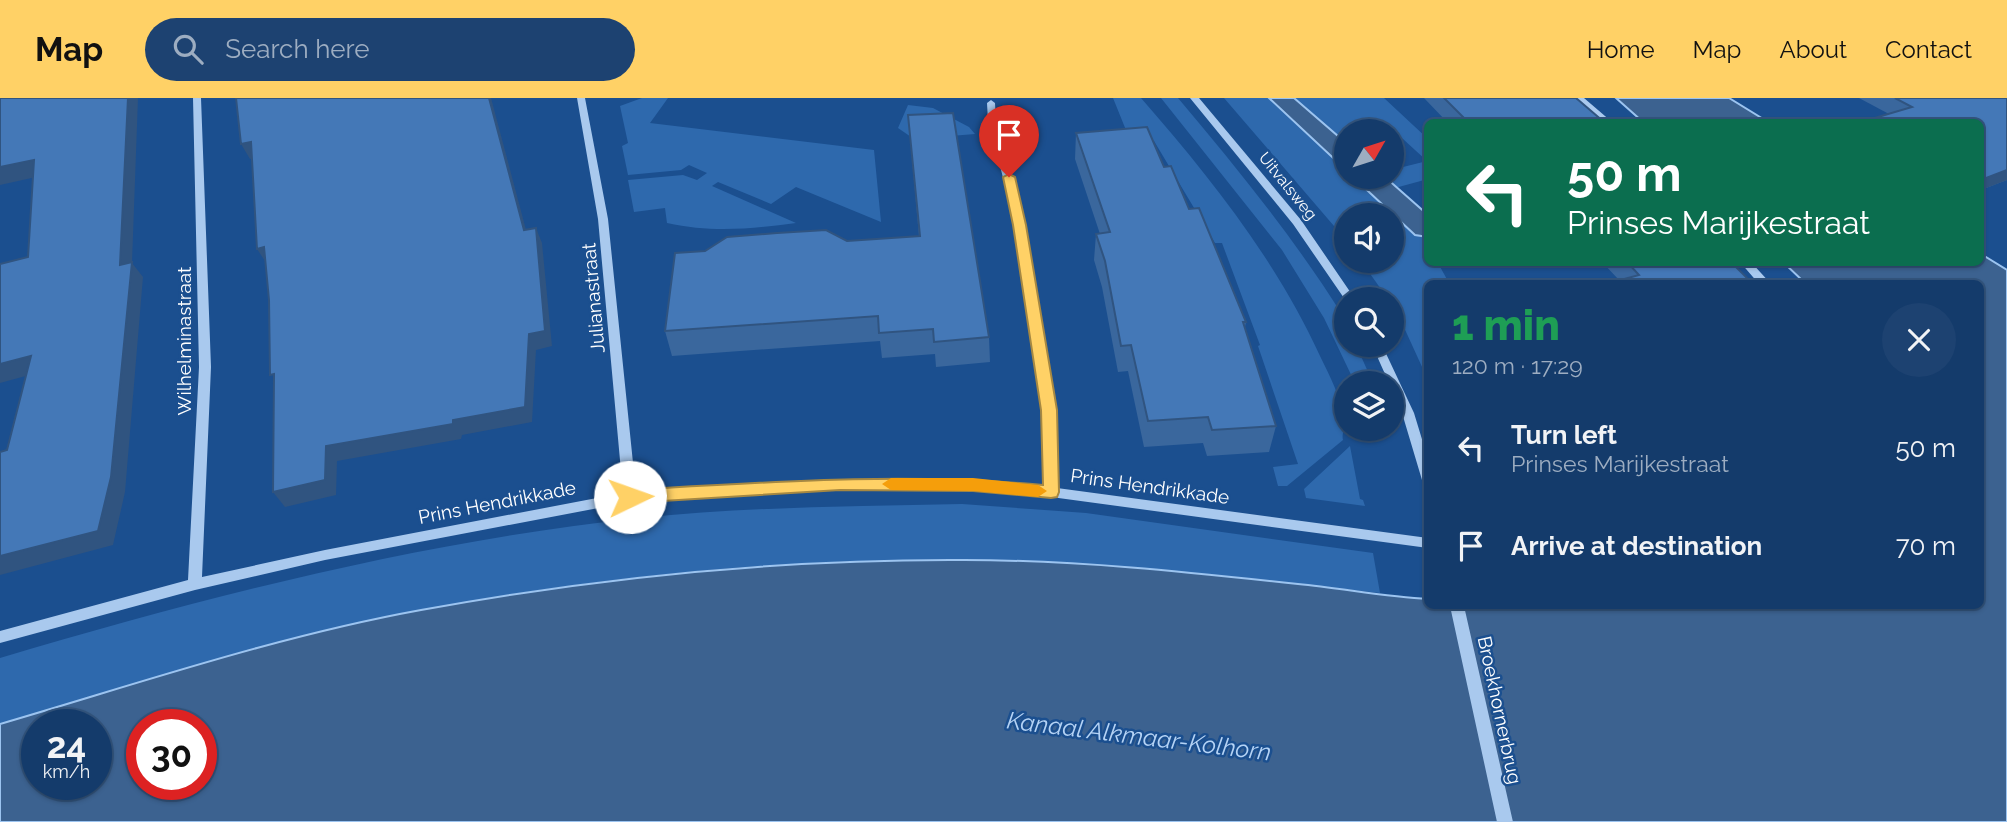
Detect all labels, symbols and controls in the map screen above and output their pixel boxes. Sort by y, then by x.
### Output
search box [145,18,635,81]
text: Map [35,30,103,69]
icon: search [169,30,207,68]
text: Search here [225,34,370,64]
text: Home [1587,35,1655,64]
text: Map [1693,35,1741,64]
text: About [1779,35,1847,64]
text: Contact [1885,35,1972,64]
pin [979,105,1039,177]
icon: arrive [990,116,1028,154]
north arrow [1334,119,1404,189]
map controls [1334,119,1404,441]
text: 50 m [1567,145,1682,202]
icon: left [1452,147,1543,238]
street label: Uitvalsweg [1255,148,1321,224]
button: sound [1334,203,1404,273]
text: Prinses Marijkestraat [1567,204,1870,241]
street label: Julianastraat [577,241,609,354]
street label: Wilhelminastraat [173,266,195,415]
button: search [1334,287,1404,357]
text: 1 min [1452,301,1560,350]
button: close [1882,303,1956,377]
text: 120 m · 17:29 [1452,352,1583,379]
button: layers [1334,371,1404,441]
text: Turn left [1511,420,1617,450]
icon: left [1452,429,1490,467]
text: 50 m [1895,433,1956,463]
text: Prinses Marijkestraat [1511,450,1729,477]
position arrow [593,460,667,534]
street label: Prins Hendrikkade [1069,464,1231,508]
street label: Prins Hendrikkade [416,476,578,528]
icon: arrive [1452,527,1490,565]
text: Arrive at destination [1511,531,1762,561]
text: 70 m [1896,531,1956,561]
street label: Broekhornerbrug [1474,634,1526,786]
water label: Kanaal Alkmaar-Kolhorn [1005,705,1273,767]
speed limit sign: 30 [126,709,217,800]
text: 24 [47,725,86,766]
text: km/h [43,761,90,782]

